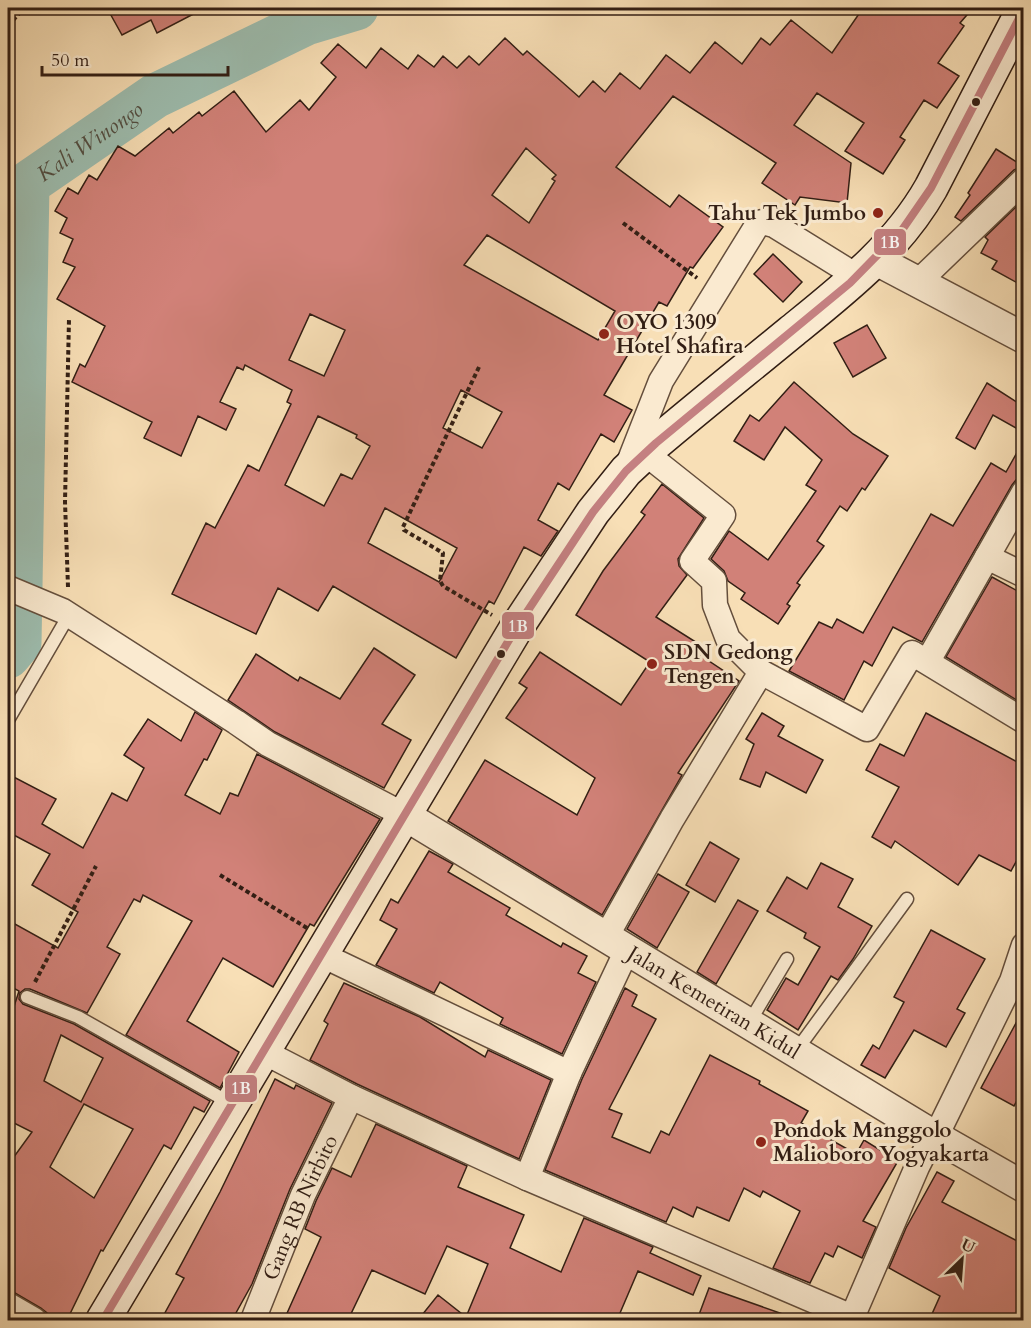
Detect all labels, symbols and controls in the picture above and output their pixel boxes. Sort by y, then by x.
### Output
scale bar [42,39,228,77]
text: 50 m [51,48,90,73]
water label: Kali Winongo [31,95,149,189]
unlabelled marker [970,96,982,108]
place label: Tahu Tek Jumbo [708,199,866,228]
marker: Tahu Tek Jumbo [871,206,885,220]
line badge: 1B [873,228,907,256]
text: 1B [880,232,900,254]
place label: OYO 1309 Hotel Shafira [616,308,744,361]
marker: OYO 1309 Hotel Shafira [597,327,611,341]
line badge: 1B [501,611,535,640]
text: 1B [508,616,528,638]
place label: SDN Gedong Tengen [664,638,793,691]
unlabelled marker [495,648,507,660]
marker: SDN Gedong Tengen [645,657,659,671]
street label: Jalan Kemetiran Kidul [619,938,806,1066]
line badge: 1B [224,1074,258,1103]
text: 1B [231,1078,251,1100]
place label: Pondok Manggolo Malioboro Yogyakarta [773,1116,990,1169]
street label: Gang RB Nirbito [256,1130,345,1285]
marker: Pondok Manggolo Malioboro Yogyakarta [754,1135,768,1149]
north arrow [932,1229,992,1289]
text: U [957,1234,978,1259]

